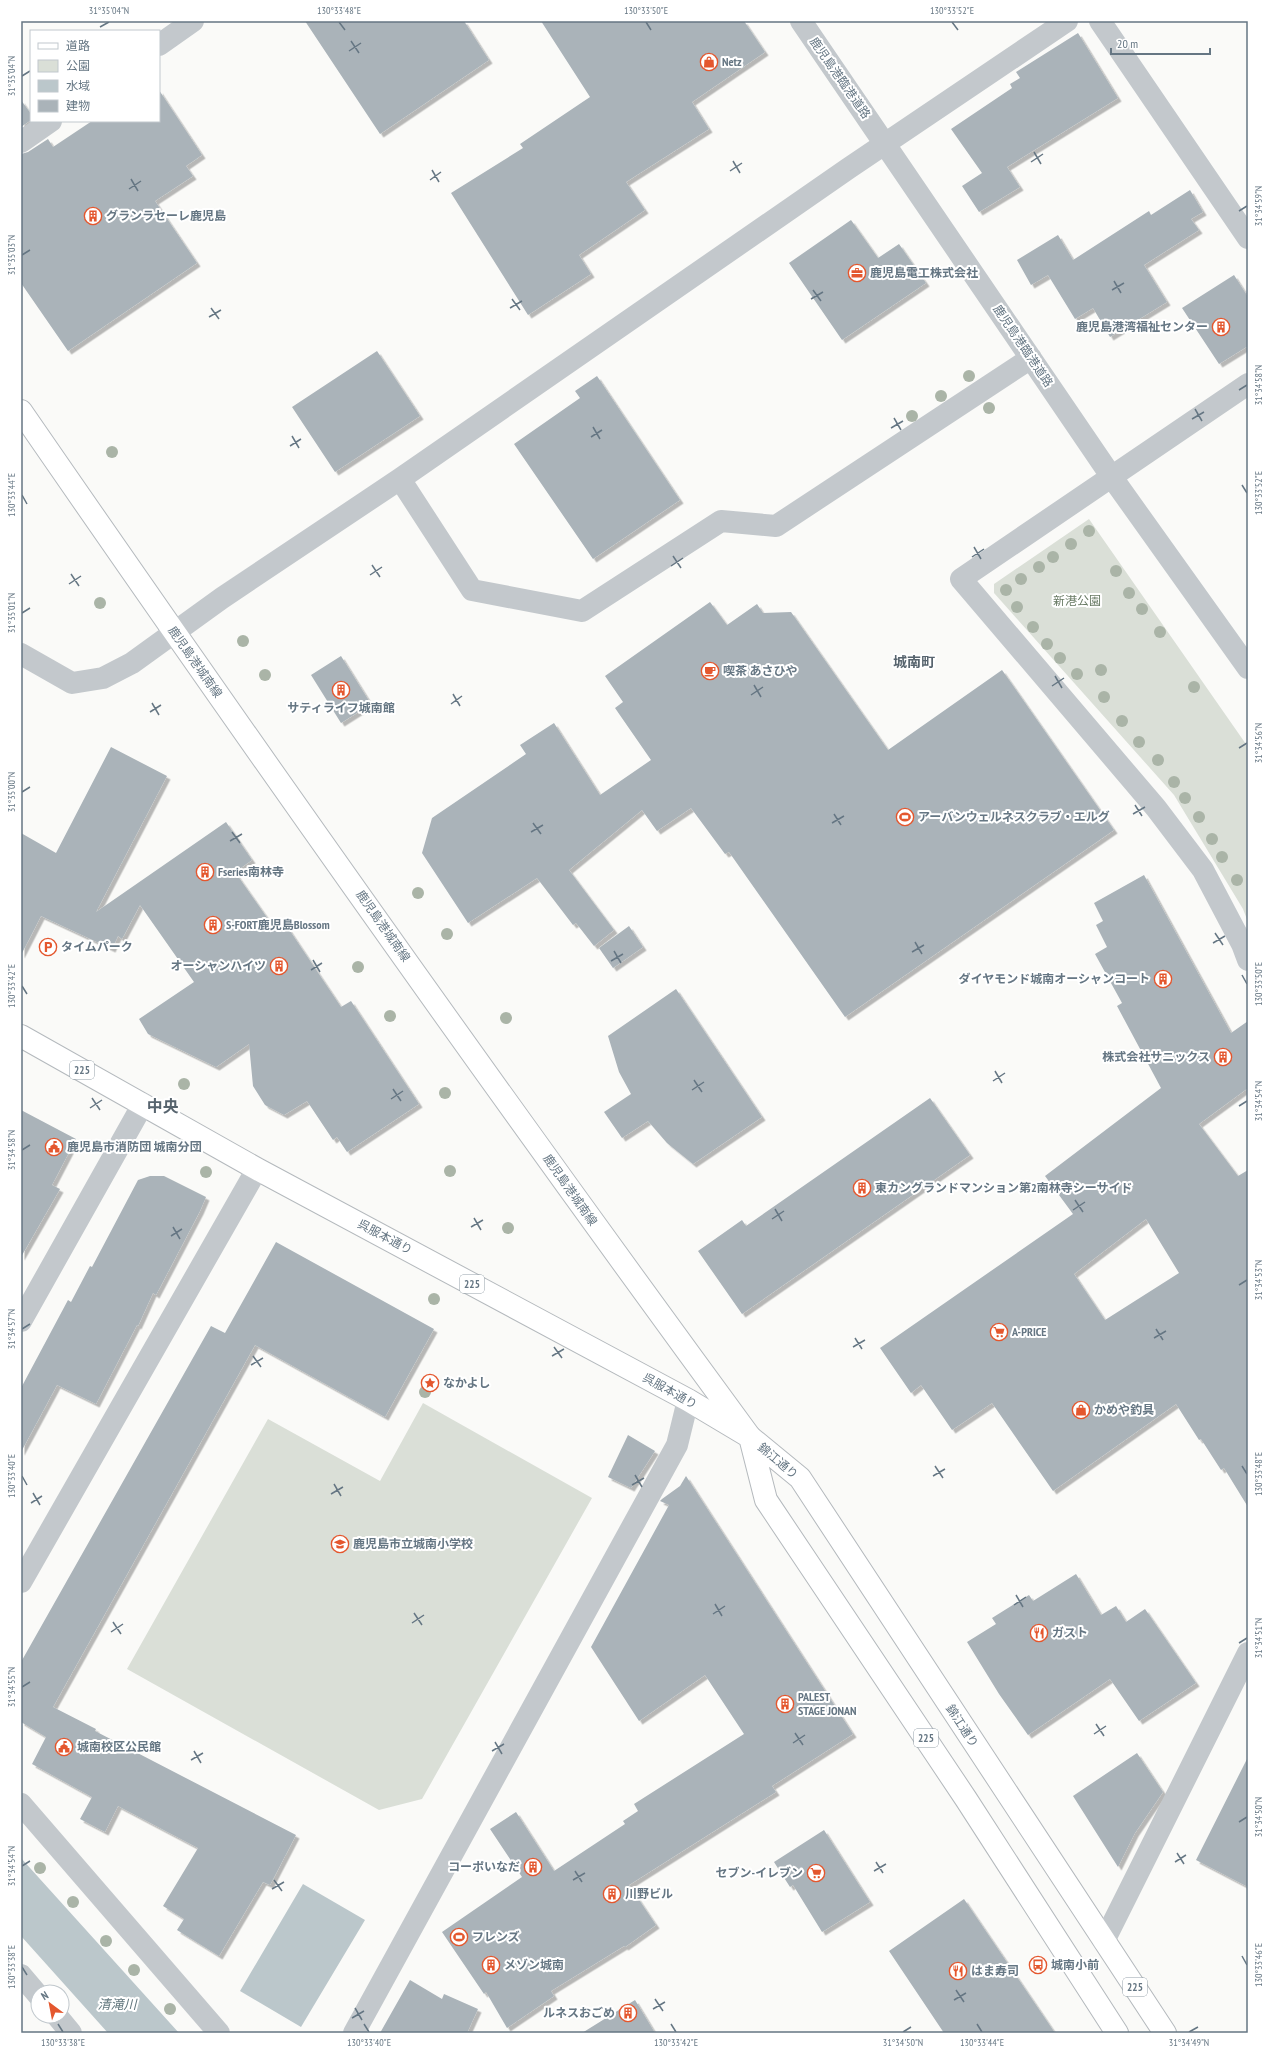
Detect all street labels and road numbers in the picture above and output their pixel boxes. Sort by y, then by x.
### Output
street label: 鹿児島港臨港道路 [807,34,874,121]
street label: 鹿児島港臨港道路 [990,302,1056,390]
street label: 鹿児島港城南線 [165,623,226,700]
street label: 鹿児島港城南線 [353,887,414,964]
road number: 225 [70,1061,94,1079]
street label: 鹿児島港城南線 [540,1151,601,1228]
street label: 呉服本通り [355,1216,415,1257]
road number: 225 [460,1275,484,1293]
street label: 呉服本通り [640,1369,700,1412]
street label: 錦江通り [755,1439,802,1482]
street label: 錦江通り [943,1702,982,1750]
road number: 225 [914,1729,938,1747]
road number: 225 [1123,1978,1147,1996]

